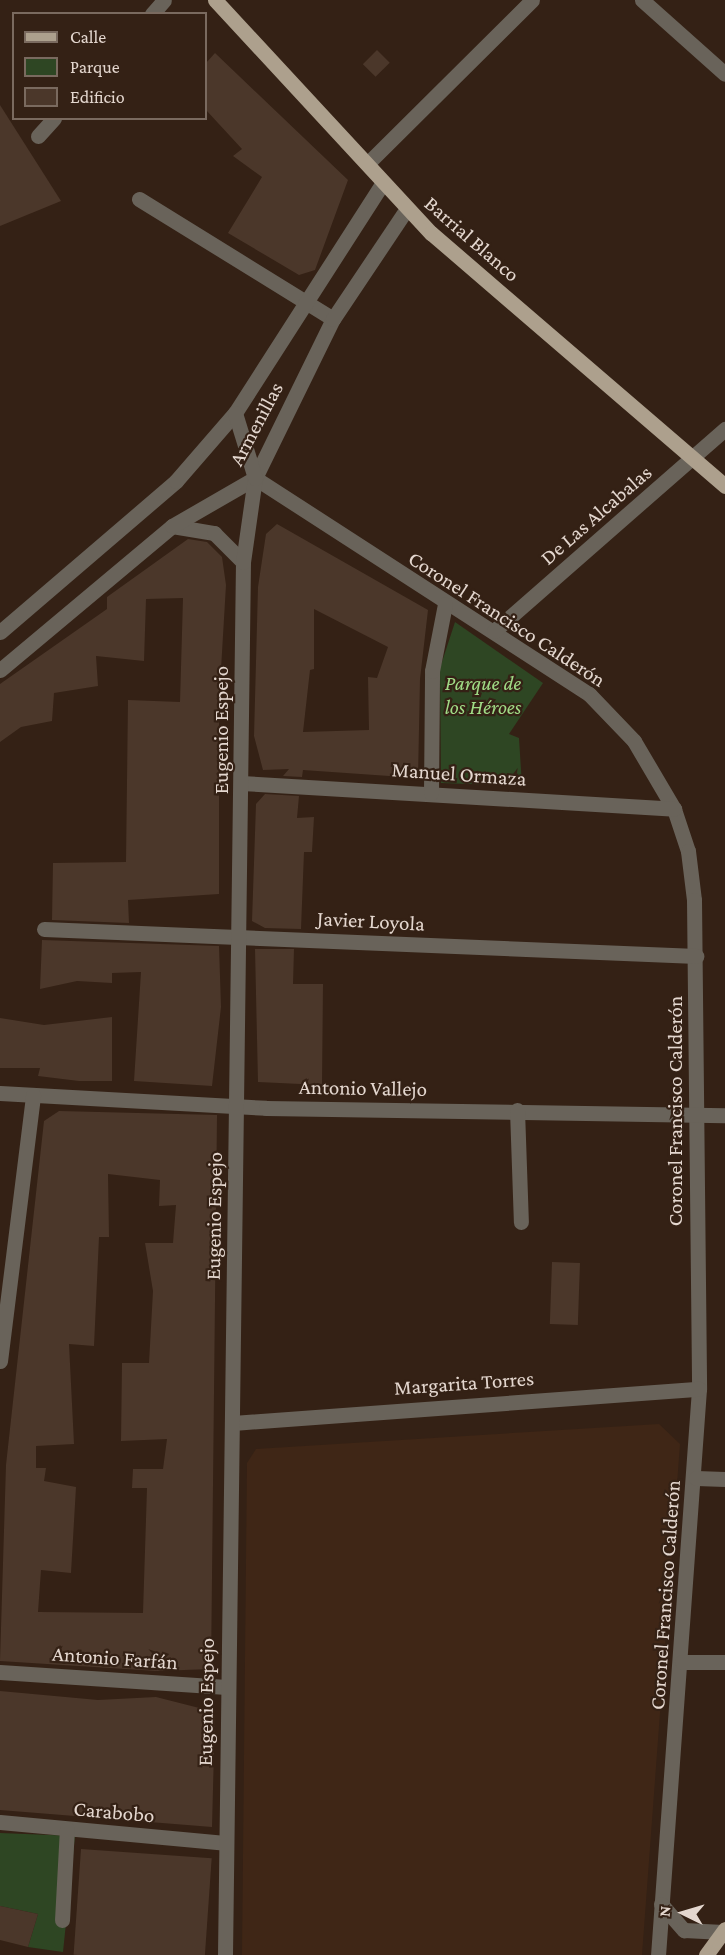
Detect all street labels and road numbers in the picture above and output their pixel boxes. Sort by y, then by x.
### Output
street label: Barrial Blanco [419,191,525,287]
street label: Armenillas [223,378,289,470]
street label: De Las Alcabalas [535,460,657,570]
street label: Coronel Francisco Calderón [404,546,610,692]
street label: Eugenio Espejo [208,666,234,794]
street label: Manuel Ormaza [391,757,527,791]
street label: Javier Loyola [317,906,425,936]
street label: Coronel Francisco Calderón [662,996,688,1226]
street label: Antonio Vallejo [299,1074,427,1102]
street label: Eugenio Espejo [200,1152,228,1280]
street label: Margarita Torres [393,1366,535,1400]
street label: Coronel Francisco Calderón [644,1479,686,1711]
street label: Eugenio Espejo [192,1638,220,1766]
street label: Antonio Farfán [51,1641,179,1675]
street label: Carabobo [72,1796,156,1828]

